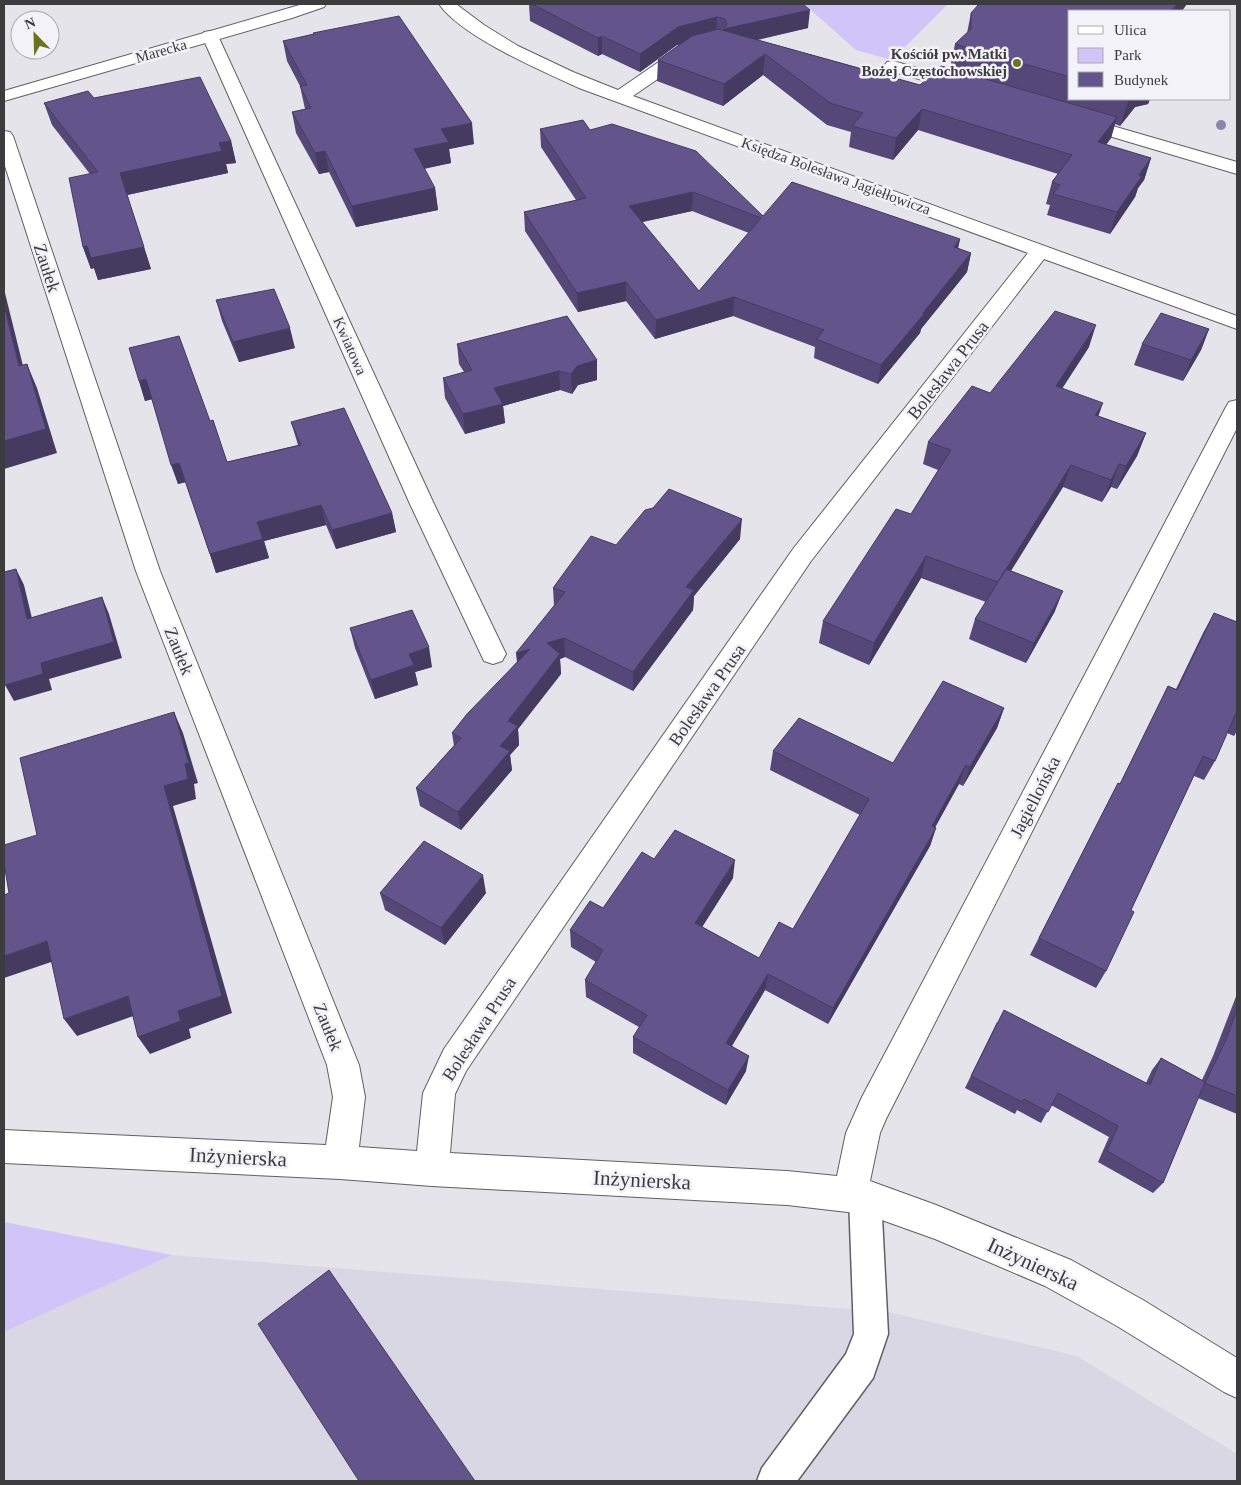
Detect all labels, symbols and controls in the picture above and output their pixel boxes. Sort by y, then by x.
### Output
north arrow [10,10,60,60]
legend [1068,10,1231,100]
text: N [23,15,38,32]
text: Ulica [1114,22,1147,38]
street label: Marecka [134,36,189,66]
place label: Kościół pw. Matki Bożej Częstochowskiej [862,46,1007,79]
text: Park [1114,47,1142,63]
marker: Kościół pw. Matki Bożej Częstochowskiej [1011,57,1023,69]
text: Budynek [1114,72,1169,88]
street label: Księdza Bolesława Jagiełłowicza [739,134,933,218]
street label: Zaułek [30,241,64,295]
street label: Kwiatowa [330,315,370,378]
street label: Bolesława Prusa [903,317,993,423]
street label: Zaułek [160,624,198,678]
street label: Bolesława Prusa [665,640,749,750]
street label: Jagiellońska [1006,753,1064,841]
street label: Bolesława Prusa [438,973,520,1085]
street label: Zaułek [309,1000,347,1054]
street label: Inżynierska [188,1142,288,1172]
street label: Inżynierska [592,1165,692,1195]
street label: Inżynierska [984,1232,1083,1296]

